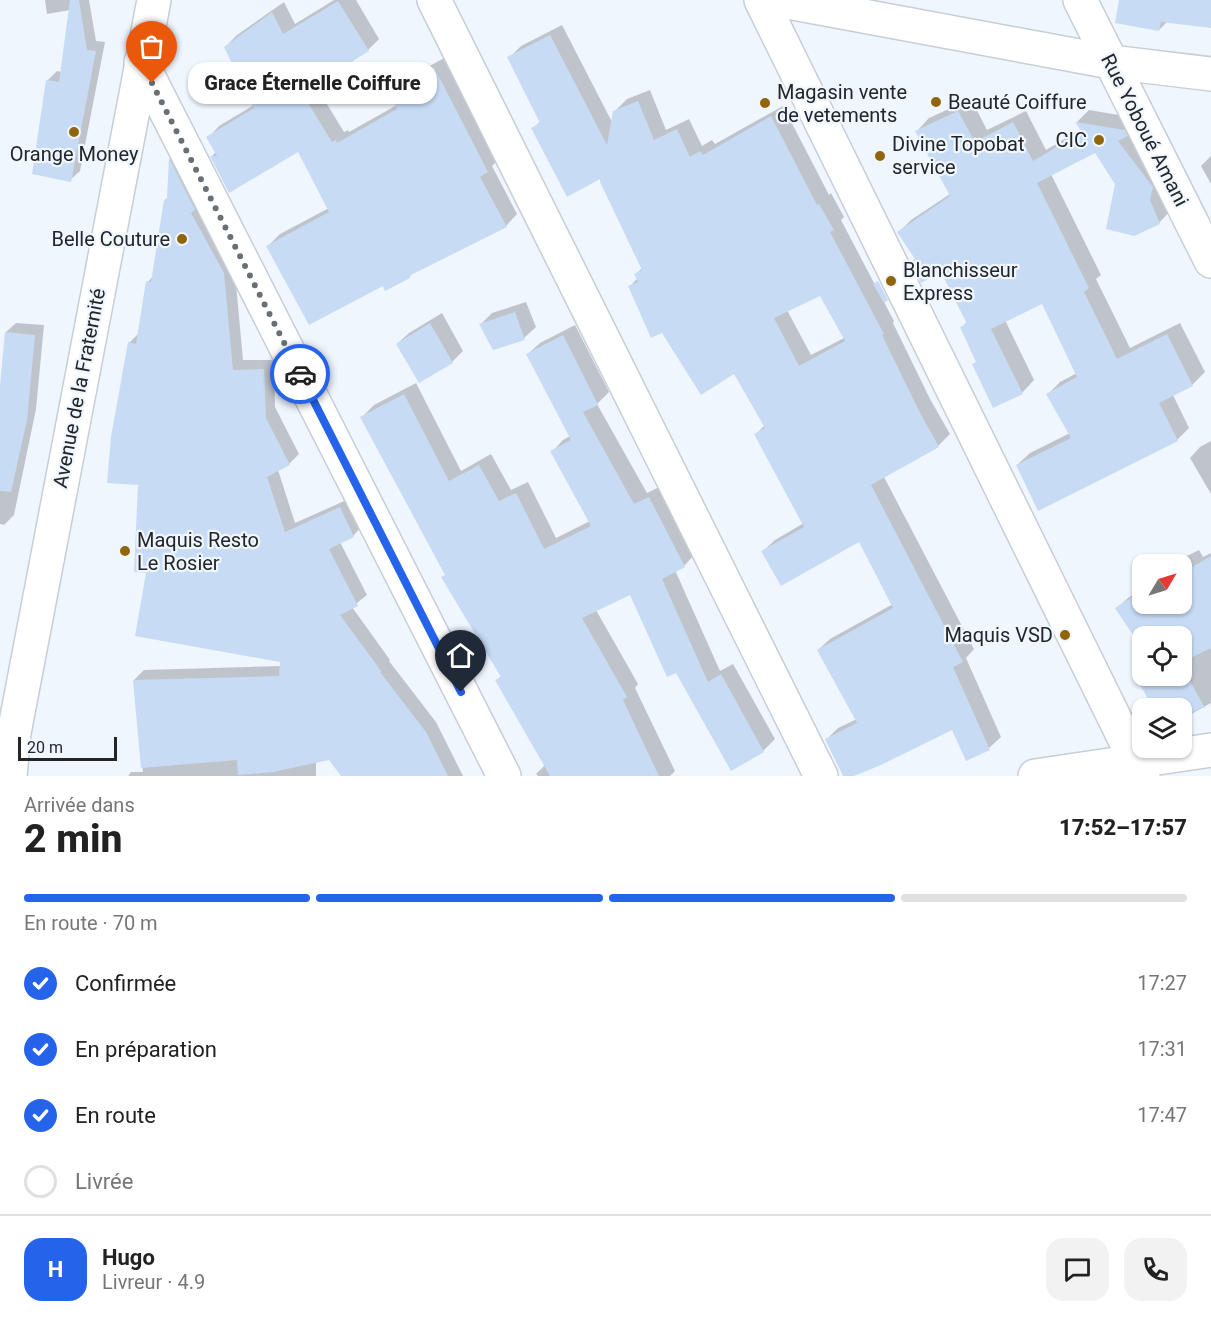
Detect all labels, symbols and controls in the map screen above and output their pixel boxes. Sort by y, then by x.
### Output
pin [126,21,177,83]
icon: bag [135,30,168,63]
street label: Rue Yoboué Amani [1096,50,1194,210]
callout: Grace Éternelle Coiffure [188,62,437,104]
text: Grace Éternelle Coiffure [204,71,421,95]
place label: Magasin vente de vetements [777,80,907,127]
place label: Beauté Coiffure [948,90,1087,114]
marker: Beauté Coiffure [929,95,943,109]
marker: Magasin vente de vetements [758,96,772,110]
marker: Orange Money [67,125,81,139]
place label: CIC [1056,128,1087,152]
place label: Divine Topobat service [892,132,1024,179]
marker: CIC [1092,133,1106,147]
place label: Orange Money [10,142,139,166]
marker: Divine Topobat service [873,149,887,163]
place label: Belle Couture [51,227,170,251]
marker: Belle Couture [175,232,189,246]
place label: Blanchisseur Express [903,258,1018,305]
marker: Blanchisseur Express [884,274,898,288]
street label: Avenue de la Fraternité [48,286,110,490]
courier [270,344,330,404]
icon: car [284,358,317,391]
place label: Maquis Resto Le Rosier [137,528,259,575]
marker: Maquis Resto Le Rosier [118,544,132,558]
north arrow [1132,554,1192,614]
map controls [1132,554,1192,758]
place label: Maquis VSD [944,623,1053,647]
button: locate [1132,626,1192,686]
marker: Maquis VSD [1058,628,1072,642]
pin [435,630,486,692]
icon: home [444,639,477,672]
button: layers [1132,698,1192,758]
scale bar [18,734,117,762]
text: 20 m [27,738,63,757]
text: Arrivée dans [24,793,135,817]
text: 17:52–17:57 [1059,815,1187,840]
text: 2 min [24,816,122,862]
text: En route · 70 m [24,911,158,935]
icon: check [24,967,57,1000]
text: Confirmée [75,971,176,996]
text: 17:27 [1137,971,1187,995]
icon: check [24,1033,57,1066]
text: En préparation [75,1037,217,1062]
text: 17:31 [1137,1037,1187,1061]
icon: check [24,1099,57,1132]
text: En route [75,1103,156,1128]
text: 17:47 [1137,1103,1187,1127]
text: Livrée [75,1169,133,1194]
button: chat [1046,1238,1109,1301]
button: phone [1124,1238,1187,1301]
text: Hugo [102,1245,155,1270]
text: H [48,1257,63,1282]
text: Livreur · 4.9 [102,1270,205,1294]

